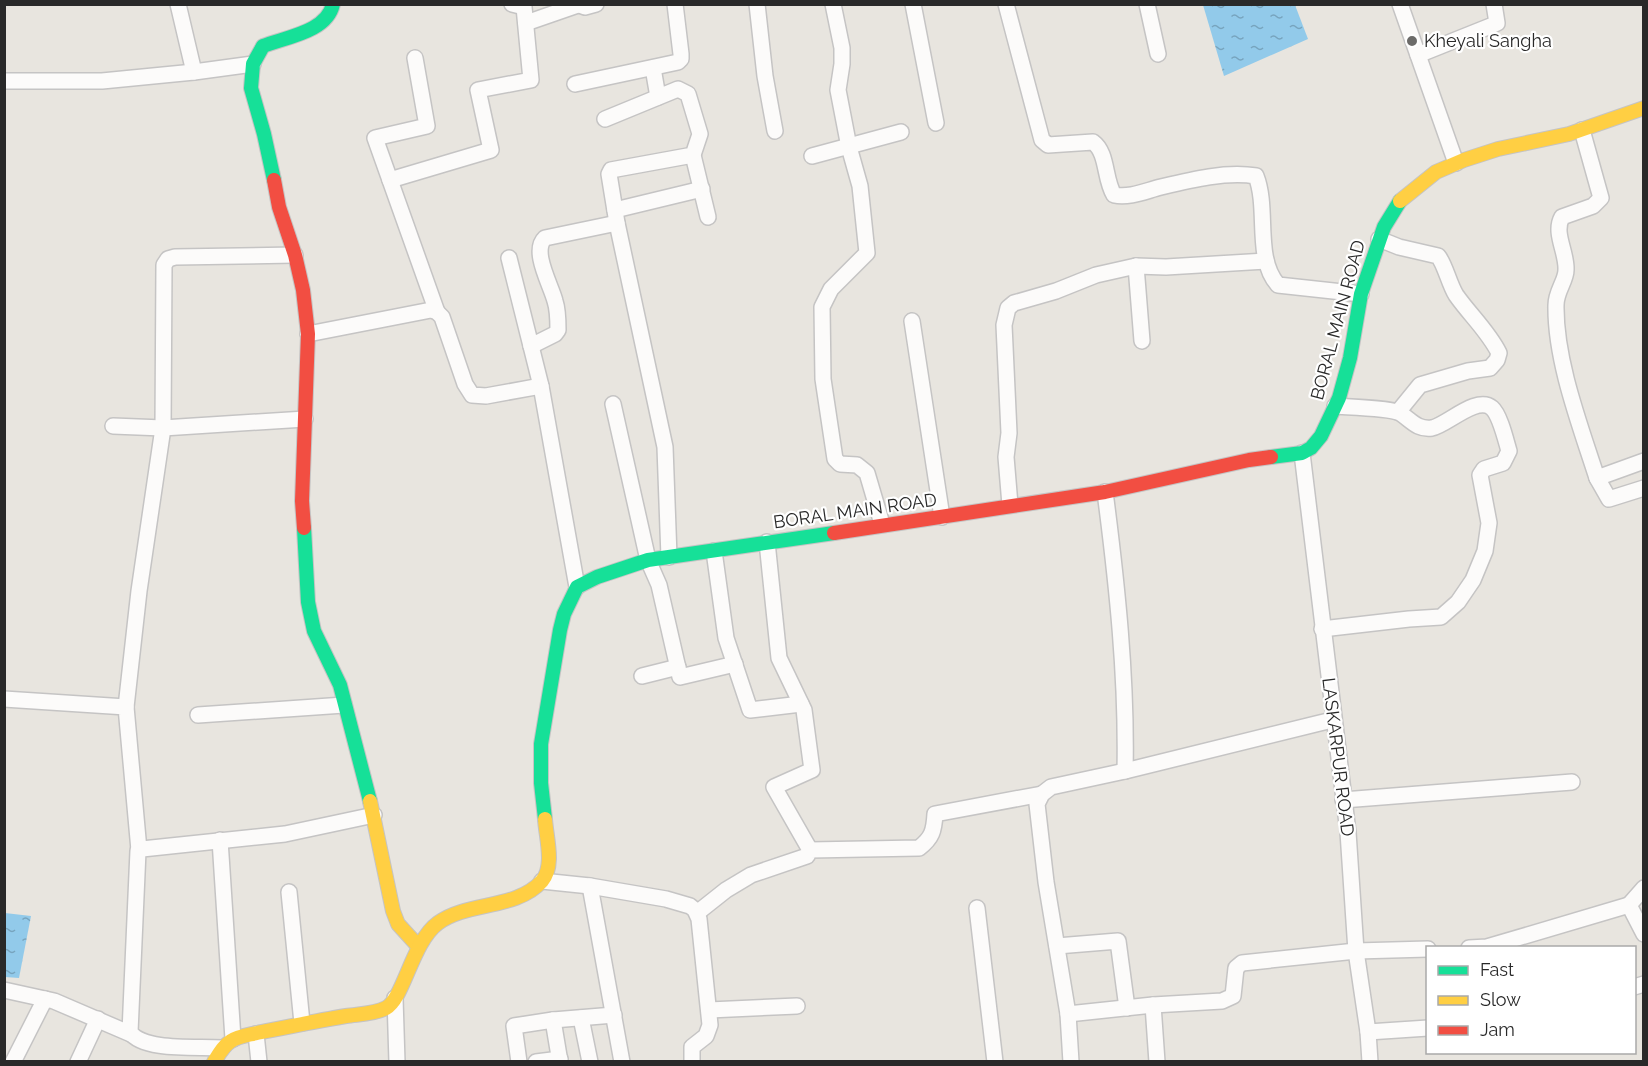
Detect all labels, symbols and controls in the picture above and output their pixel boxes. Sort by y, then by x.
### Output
place label: Kheyali Sangha [1424,30,1552,51]
marker: Kheyali Sangha [1405,34,1419,48]
street label: BORAL MAIN ROAD [1306,237,1369,402]
street label: BORAL MAIN ROAD [772,489,938,532]
street label: LASKARPUR ROAD [1318,676,1359,838]
legend [1426,946,1636,1054]
text: Fast [1480,959,1514,980]
text: Slow [1480,989,1521,1010]
text: Jam [1480,1019,1515,1040]

